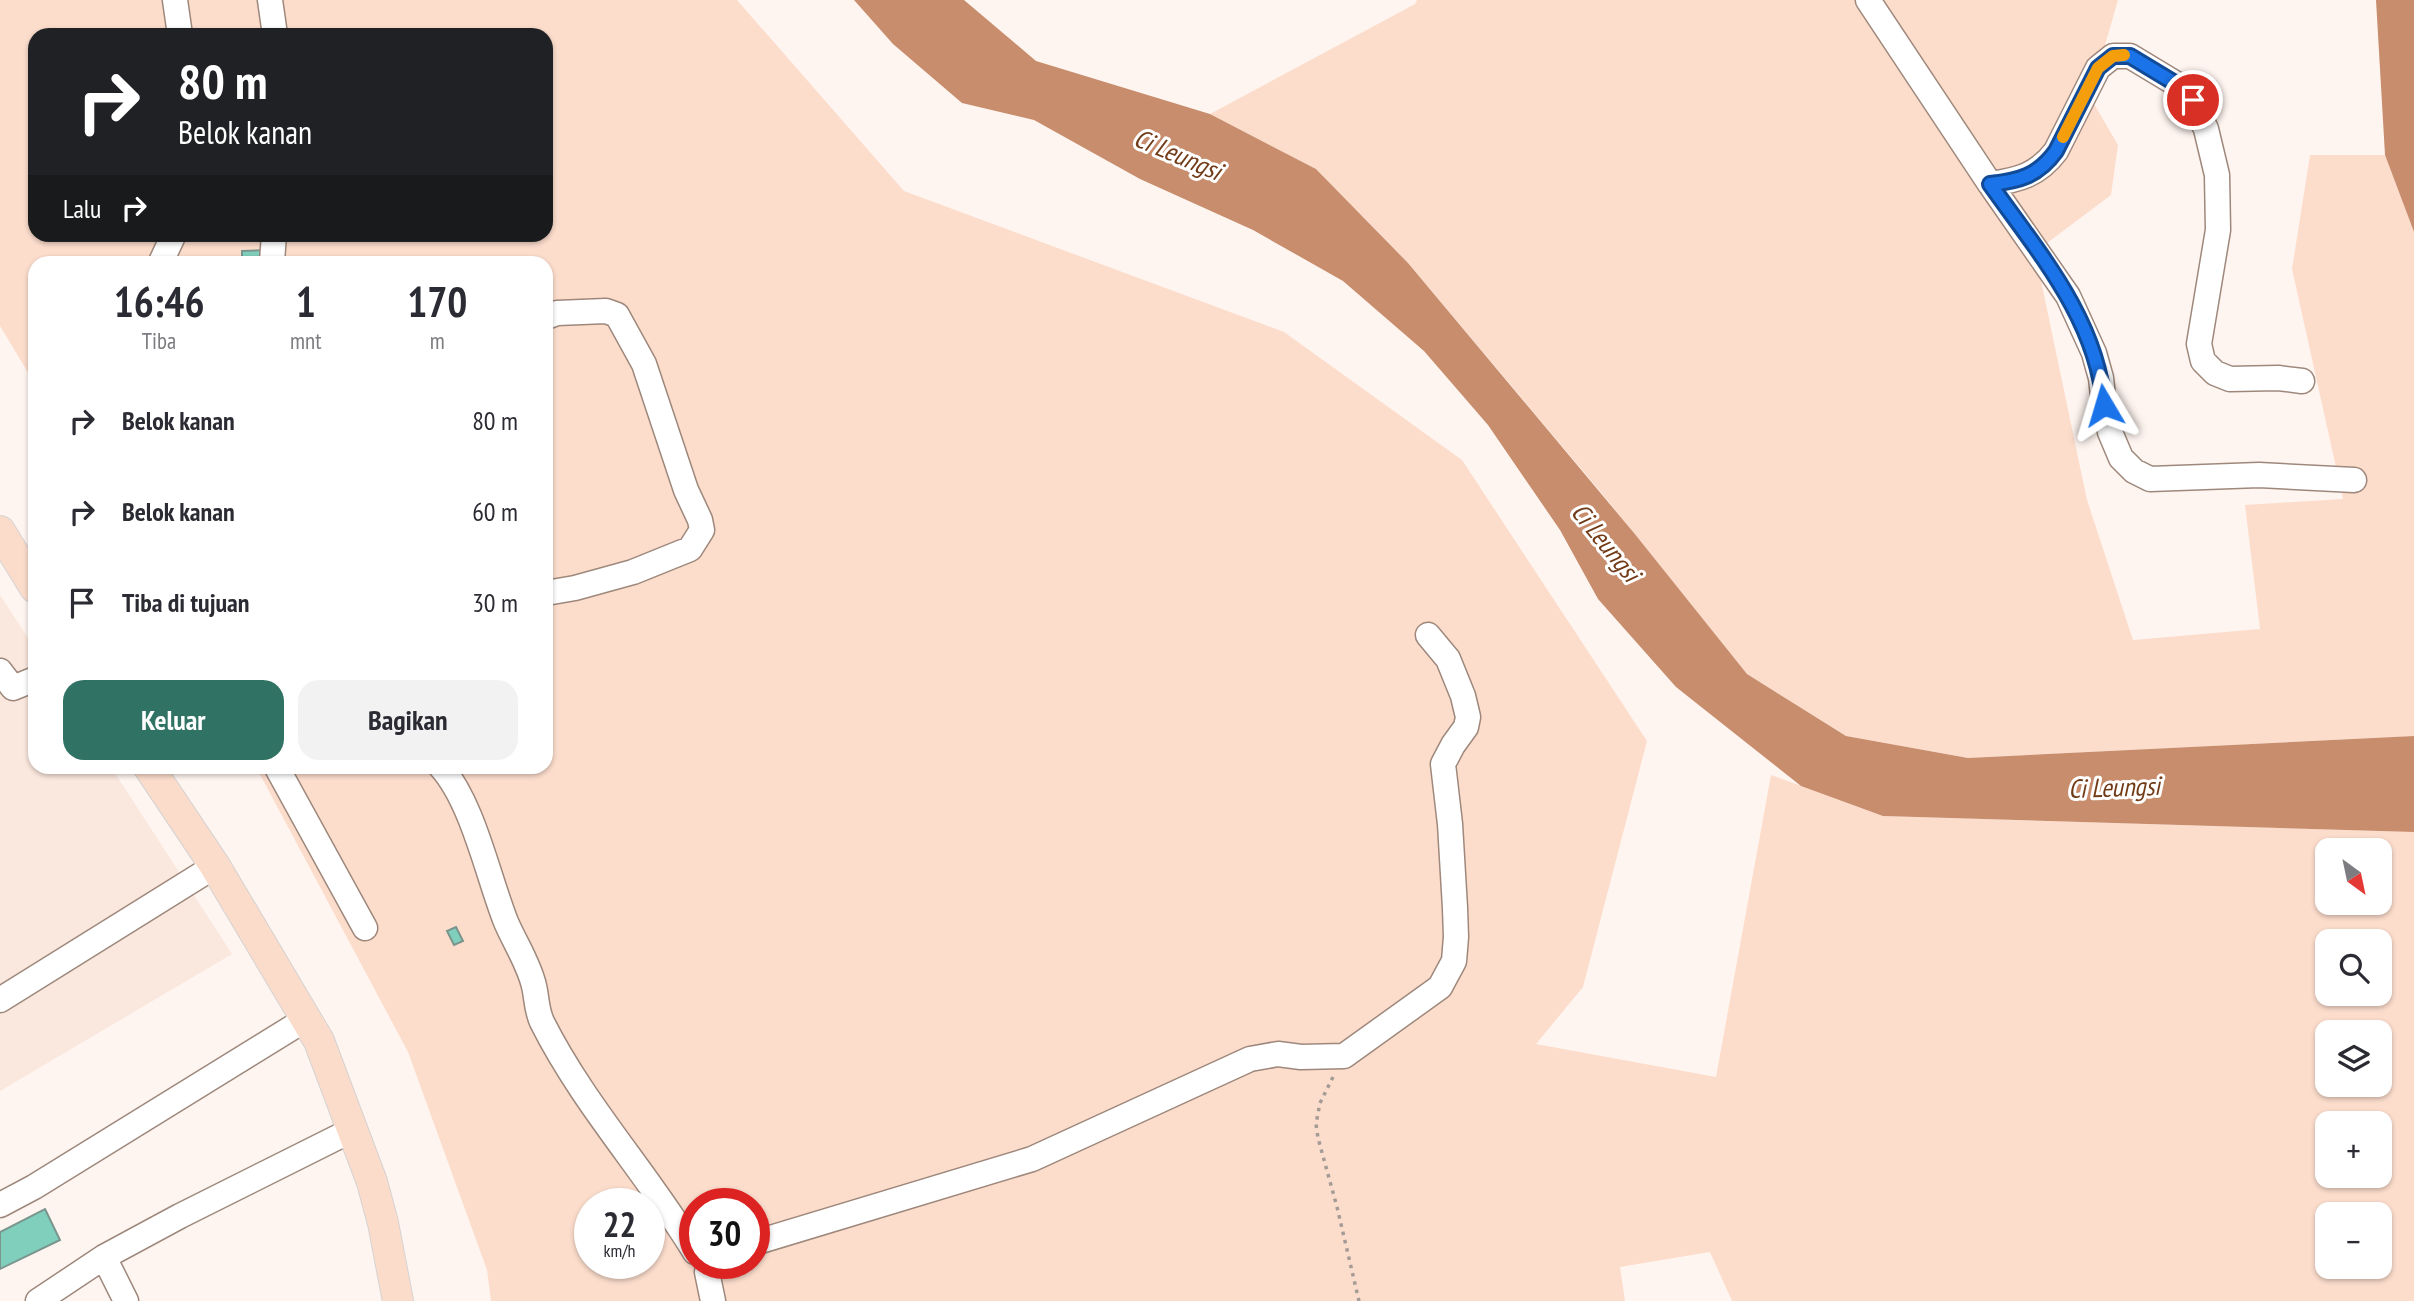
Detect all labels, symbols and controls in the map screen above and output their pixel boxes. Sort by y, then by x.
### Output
text: 80 m [178,49,267,113]
icon: right [63,56,154,147]
pin [2163,70,2223,130]
icon: arrive [2174,81,2212,119]
text: Belok kanan [178,111,312,153]
water label: Ci Leungsi [1129,121,1230,188]
icon: right [115,189,153,227]
text: Lalu [63,192,101,225]
text: 16:46 [114,274,204,329]
text: 1 [296,274,316,329]
text: 170 [407,274,467,329]
text: Tiba [142,326,176,355]
text: mnt [290,326,322,355]
text: m [430,326,445,355]
position arrow [2067,368,2141,442]
icon: right [63,402,101,440]
text: Belok kanan [122,404,235,437]
text: 80 m [472,404,518,437]
icon: right [63,493,101,531]
text: Belok kanan [122,495,235,528]
text: 60 m [472,495,518,528]
water label: Ci Leungsi [1564,496,1650,591]
icon: arrive [63,584,101,622]
text: Tiba di tujuan [122,586,250,619]
text: 30 m [472,586,518,619]
button: Keluar [63,680,284,760]
button: Bagikan [298,680,518,760]
water label: Ci Leungsi [2068,769,2164,805]
north arrow [2315,838,2392,915]
map controls [2315,838,2392,1279]
button: search [2315,929,2392,1006]
button: layers [2315,1020,2392,1097]
button: + [2315,1111,2392,1188]
speed limit sign: 30 [679,1188,770,1279]
text: 22 [603,1201,636,1247]
button: − [2315,1202,2392,1279]
text: km/h [604,1239,635,1262]

